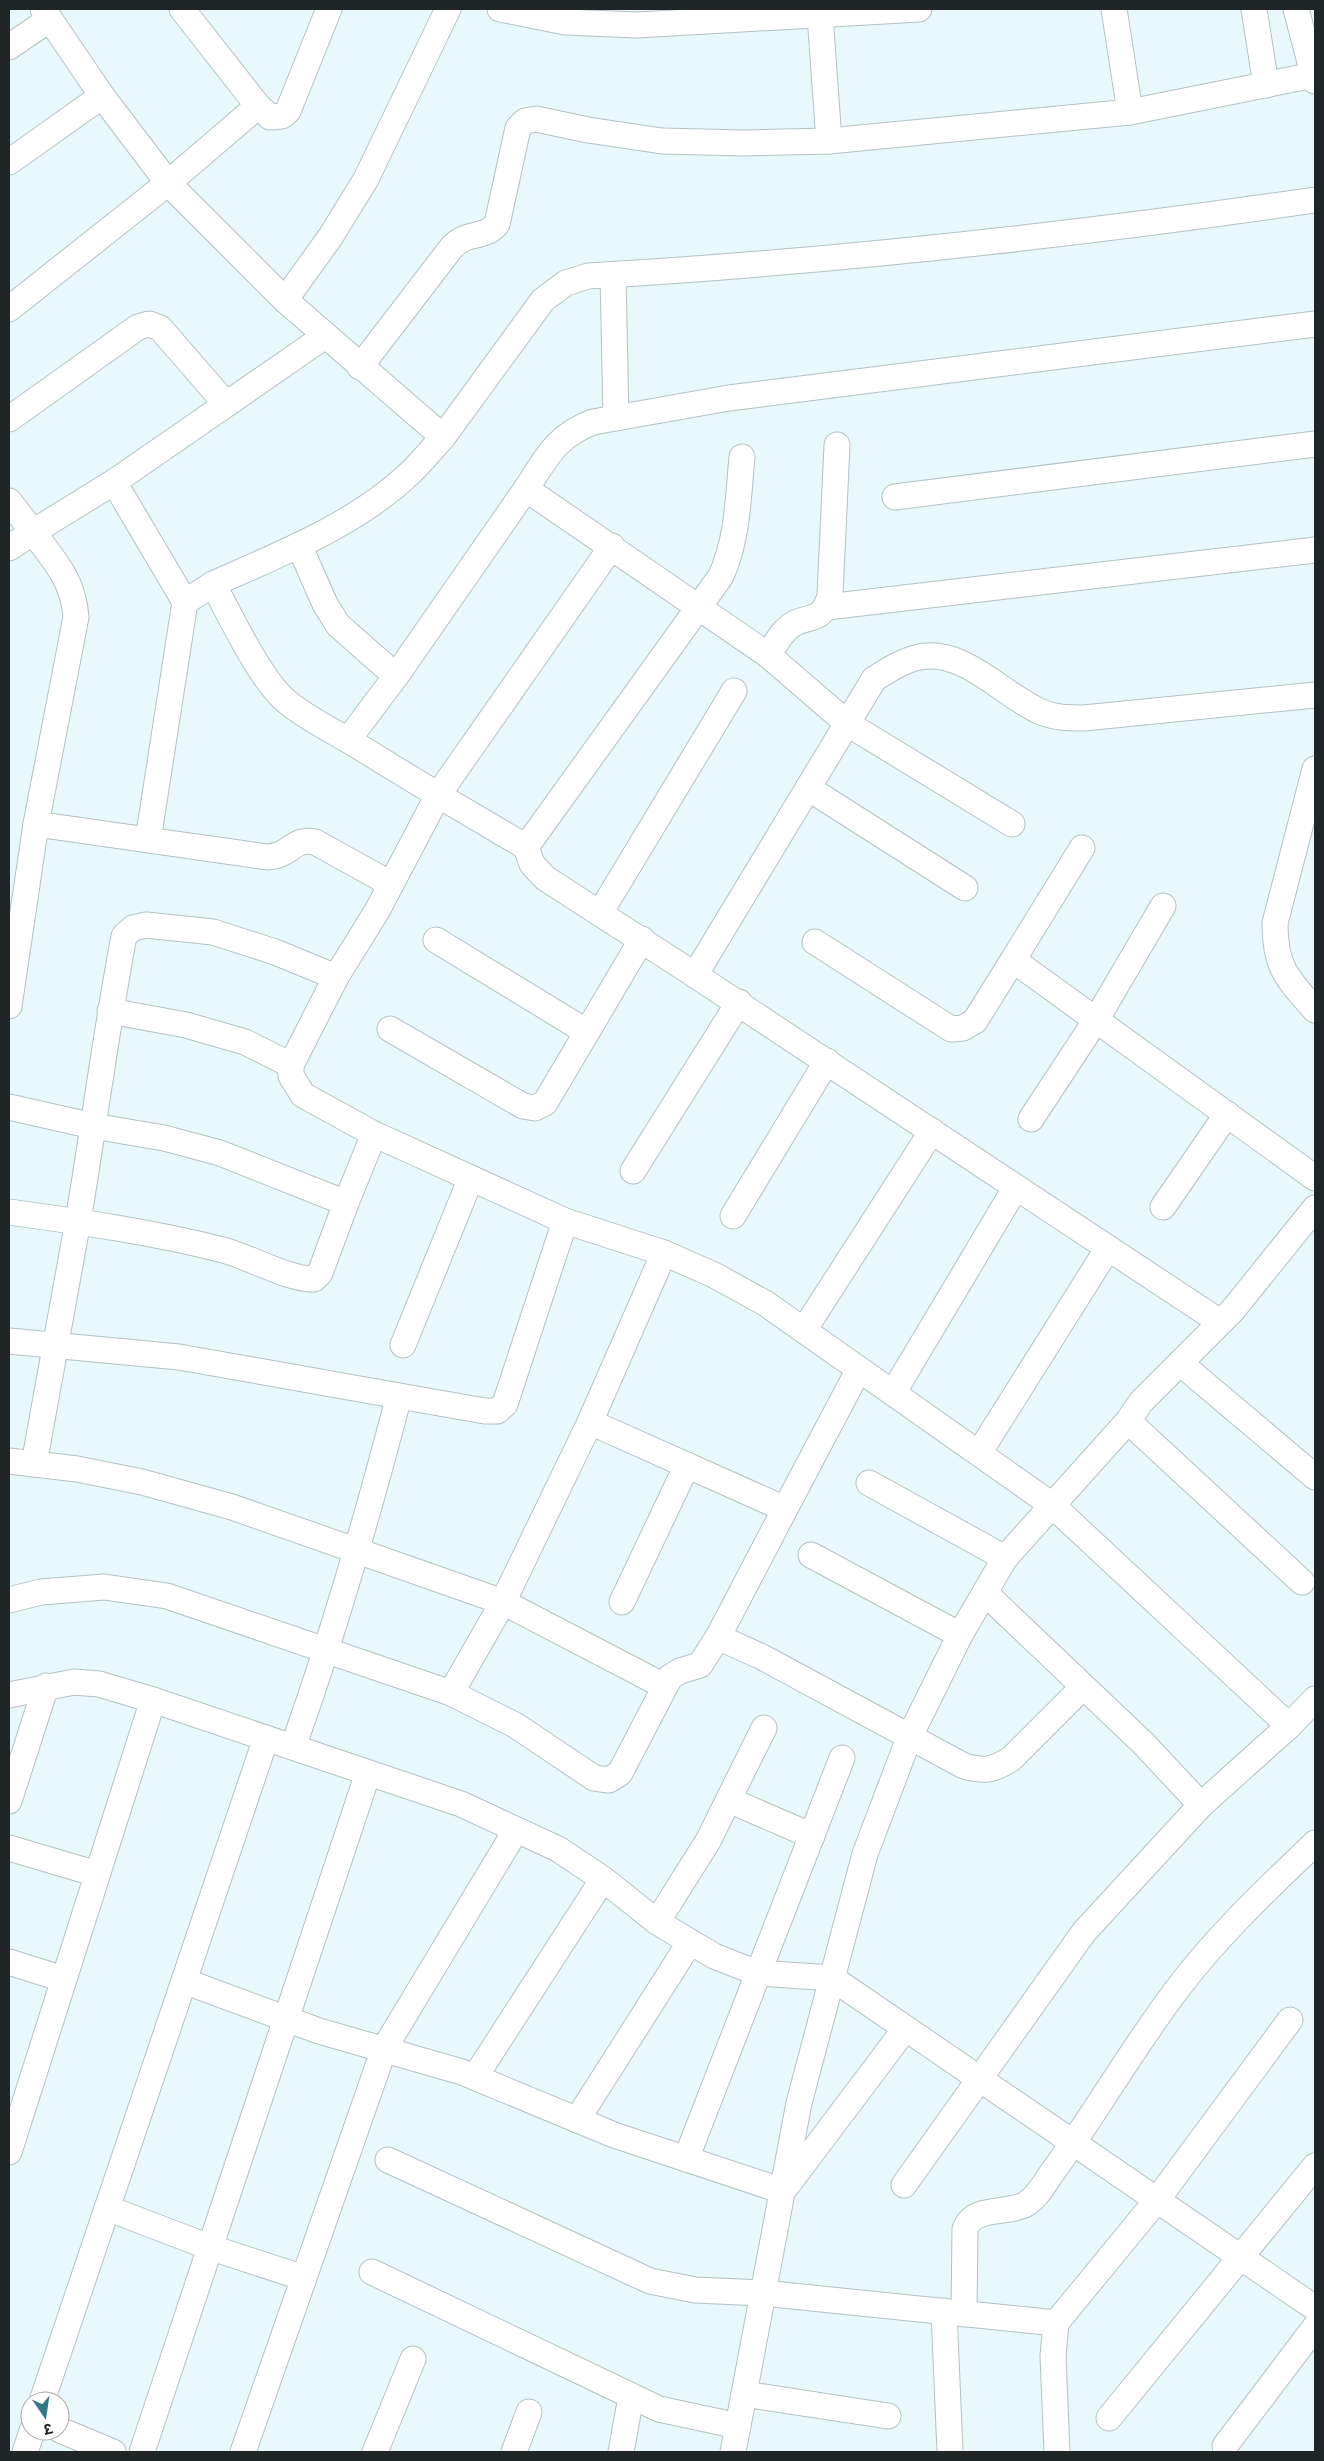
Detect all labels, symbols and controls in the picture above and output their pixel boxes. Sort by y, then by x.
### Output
north arrow [20,2391,70,2441]
text: उ [41,2418,55,2440]

